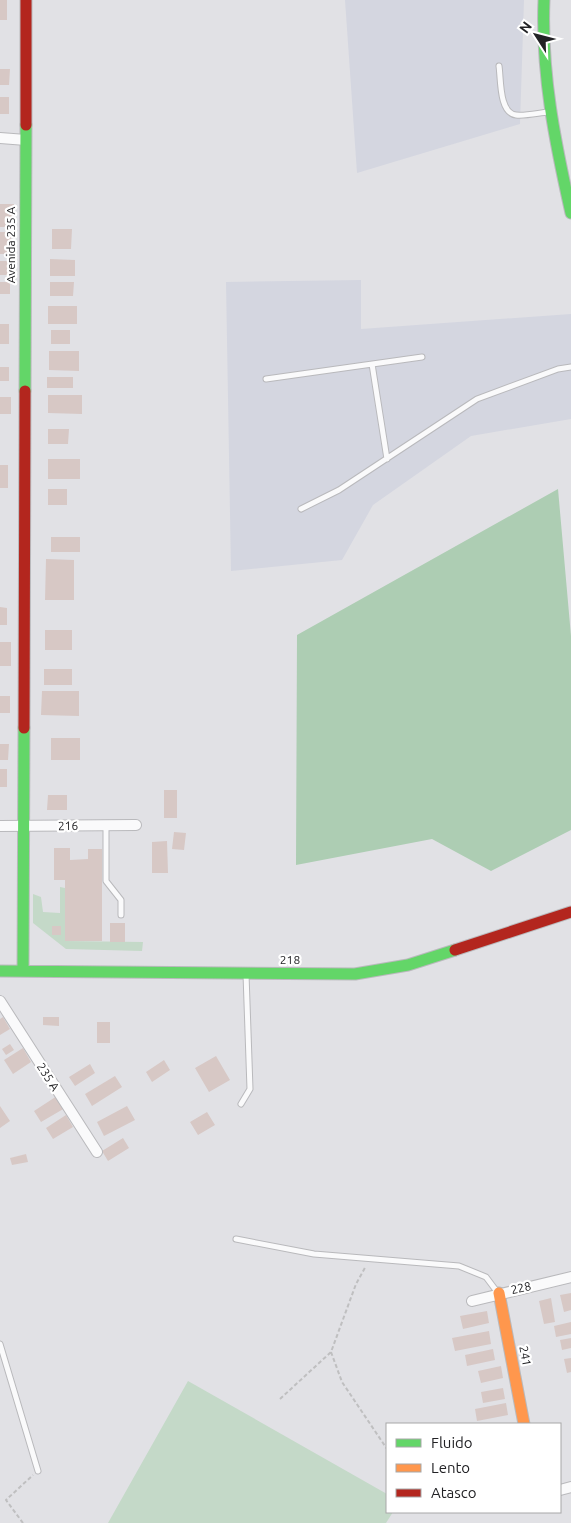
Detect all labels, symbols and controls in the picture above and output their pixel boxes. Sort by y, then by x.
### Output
north arrow [511,10,561,60]
text: N [516,18,535,36]
street label: Avenida 235 A [4,206,17,283]
street label: 216 [58,819,78,832]
street label: 218 [280,953,300,966]
street label: 235 A [35,1060,62,1093]
street label: 228 [510,1279,532,1296]
street label: 241 [517,1345,534,1367]
legend [386,1423,561,1513]
text: Fluido [431,1434,473,1451]
text: Lento [431,1459,470,1476]
text: Atasco [431,1484,477,1501]

